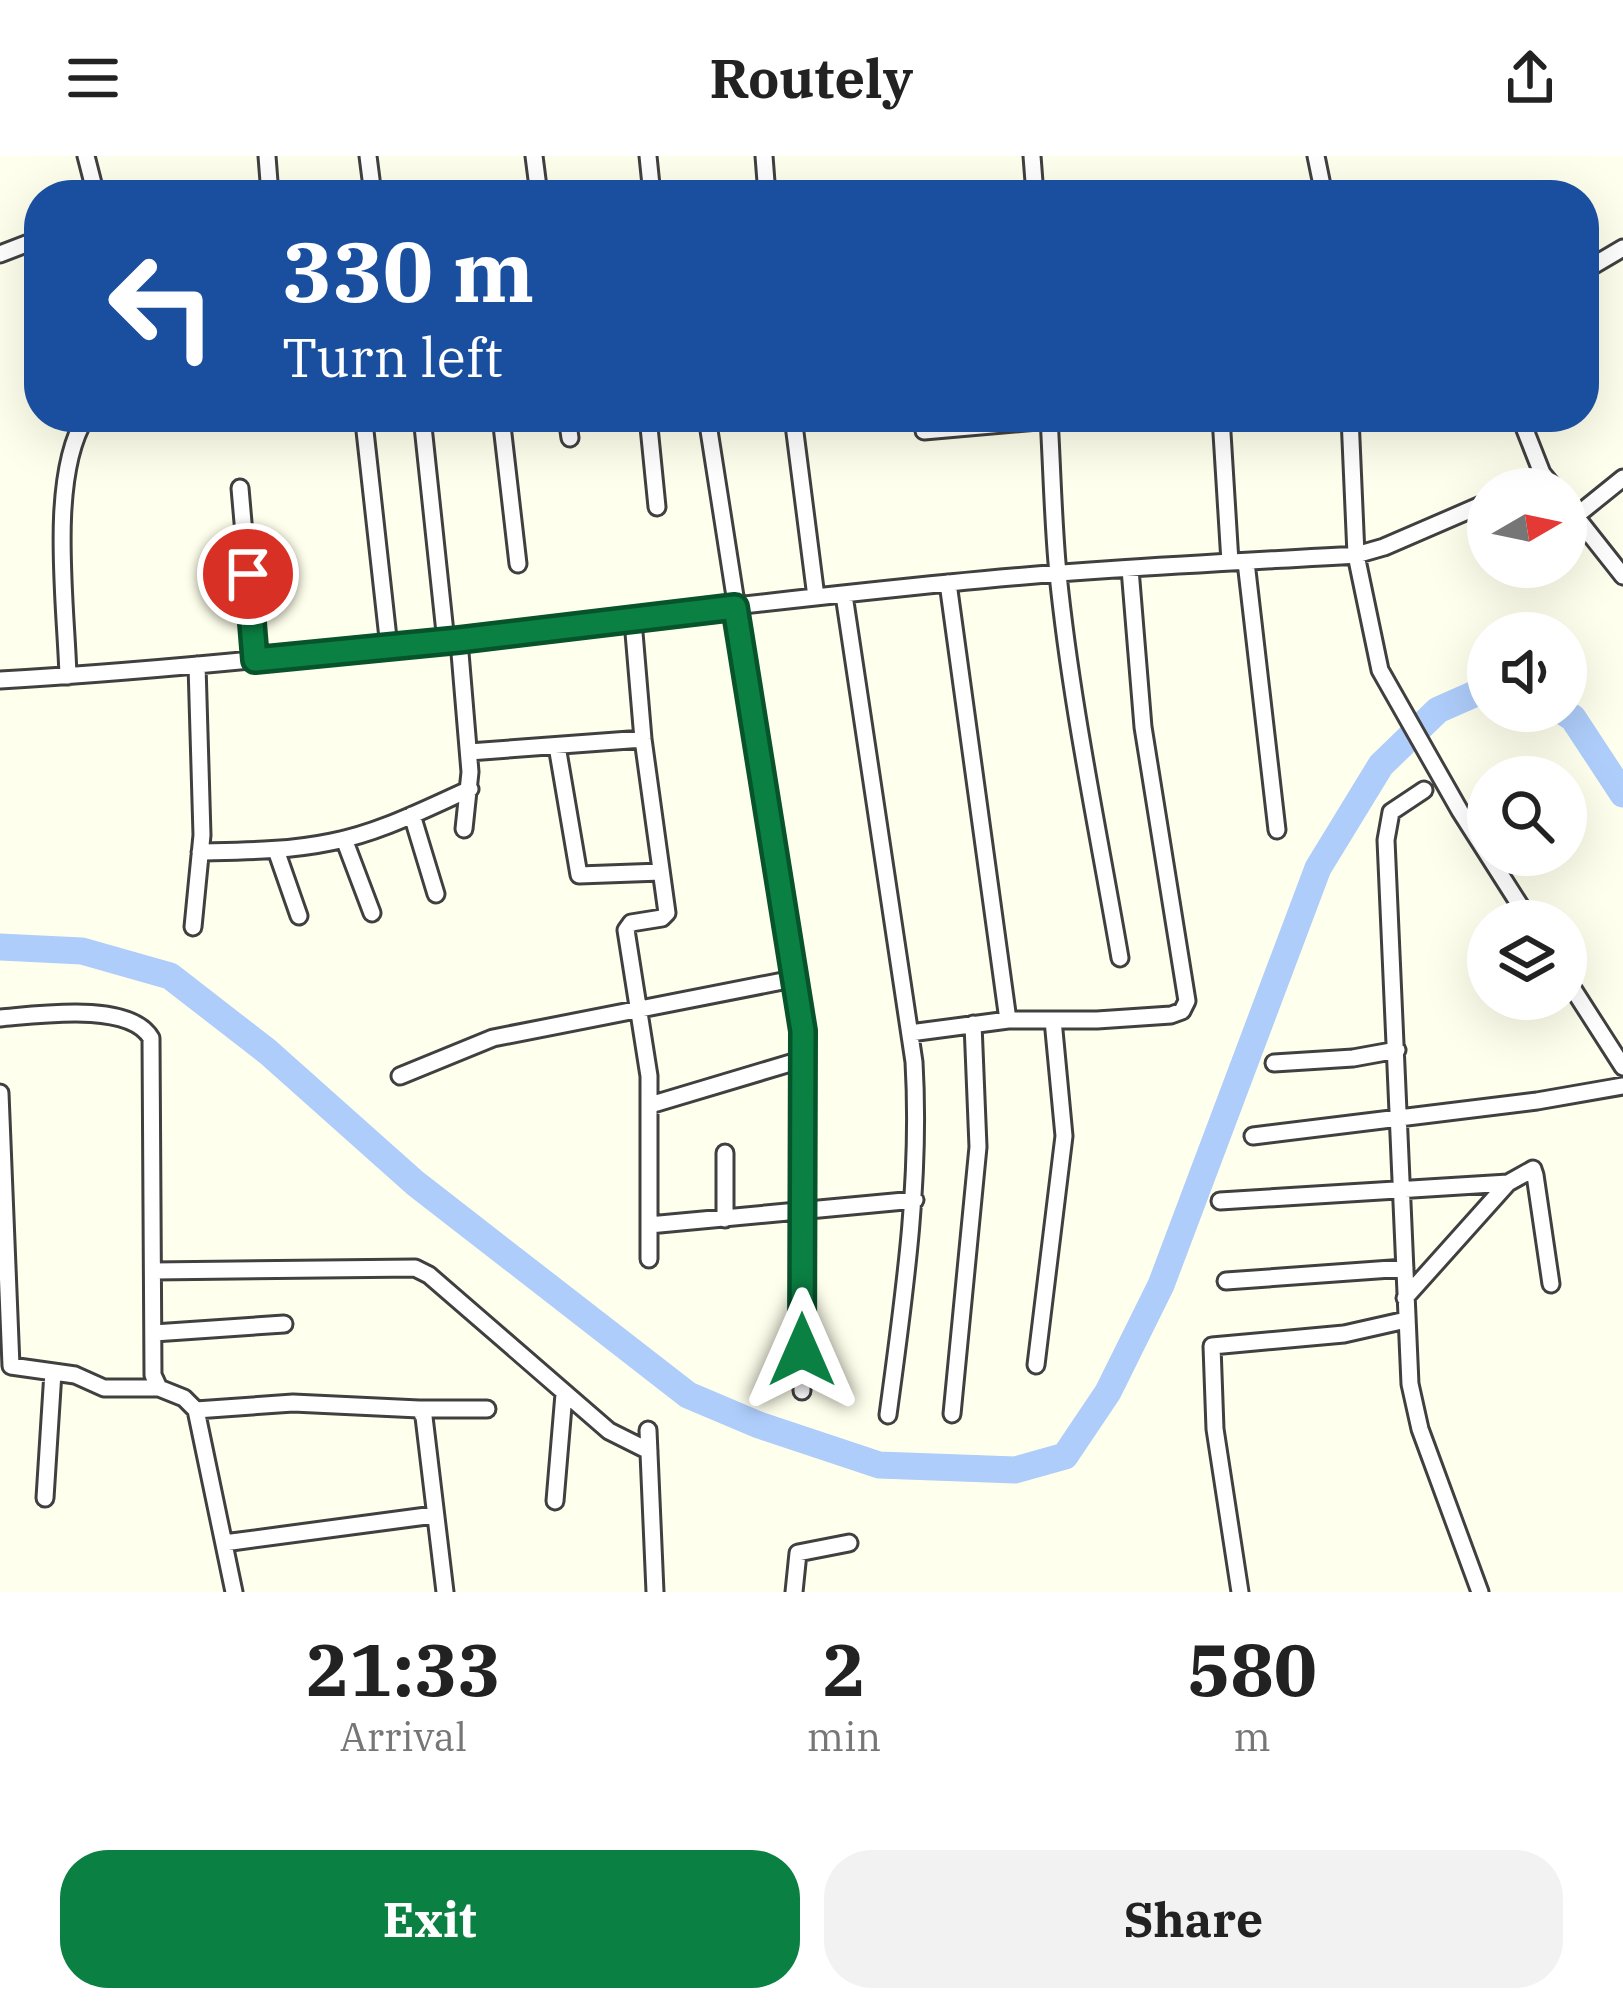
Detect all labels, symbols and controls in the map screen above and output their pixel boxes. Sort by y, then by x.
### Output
text: Routely [710,43,913,113]
icon: menu [60,45,126,111]
icon: share [1497,45,1563,111]
text: 330 m [282,216,534,325]
icon: left [84,228,240,384]
text: Turn left [282,322,503,392]
north arrow [1467,468,1587,588]
map controls [1467,468,1587,1020]
pin [197,523,299,625]
icon: arrive [215,541,281,607]
button: sound [1467,612,1587,732]
button: search [1467,756,1587,876]
button: layers [1467,900,1587,1020]
position arrow [739,1287,865,1413]
text: 21:33 [306,1622,501,1716]
text: 2 [822,1622,866,1716]
text: 580 [1187,1622,1317,1716]
text: Arrival [340,1711,467,1762]
text: min [807,1711,881,1762]
text: m [1234,1711,1271,1762]
button: Exit [60,1850,800,1988]
button: Share [824,1850,1563,1988]

